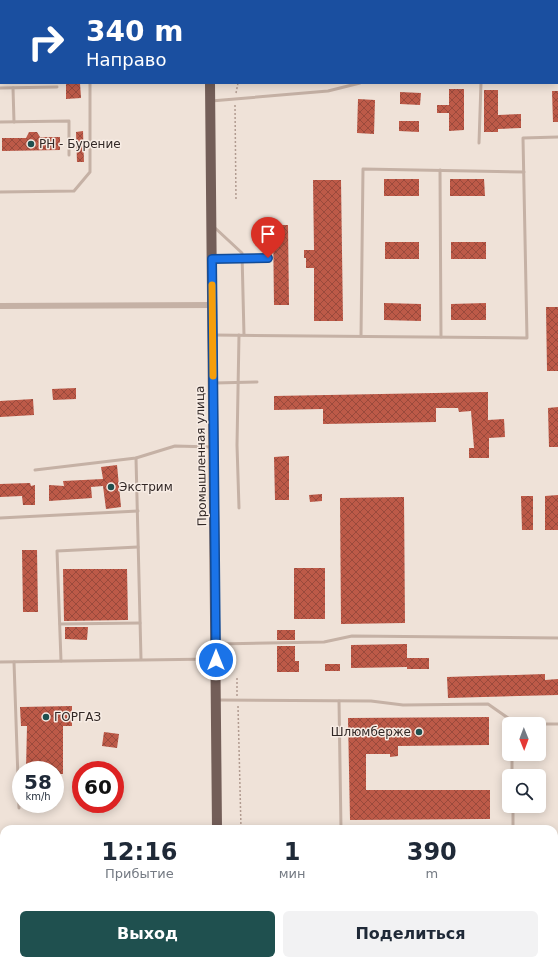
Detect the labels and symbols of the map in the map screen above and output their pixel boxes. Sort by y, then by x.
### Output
place label: РН - Бурение [39,137,121,151]
marker: РН - Бурение [26,139,36,149]
pin [251,217,285,258]
street label: Промышленная улица [193,386,209,526]
place label: Экстрим [119,480,173,494]
marker: Экстрим [106,482,116,492]
position arrow [195,639,237,681]
place label: ГОРГАЗ [54,710,101,724]
marker: ГОРГАЗ [41,712,51,722]
north arrow [502,717,546,761]
place label: Шлюмберже [331,725,411,739]
marker: Шлюмберже [414,727,424,737]
speed limit sign: 60 [72,761,124,813]

